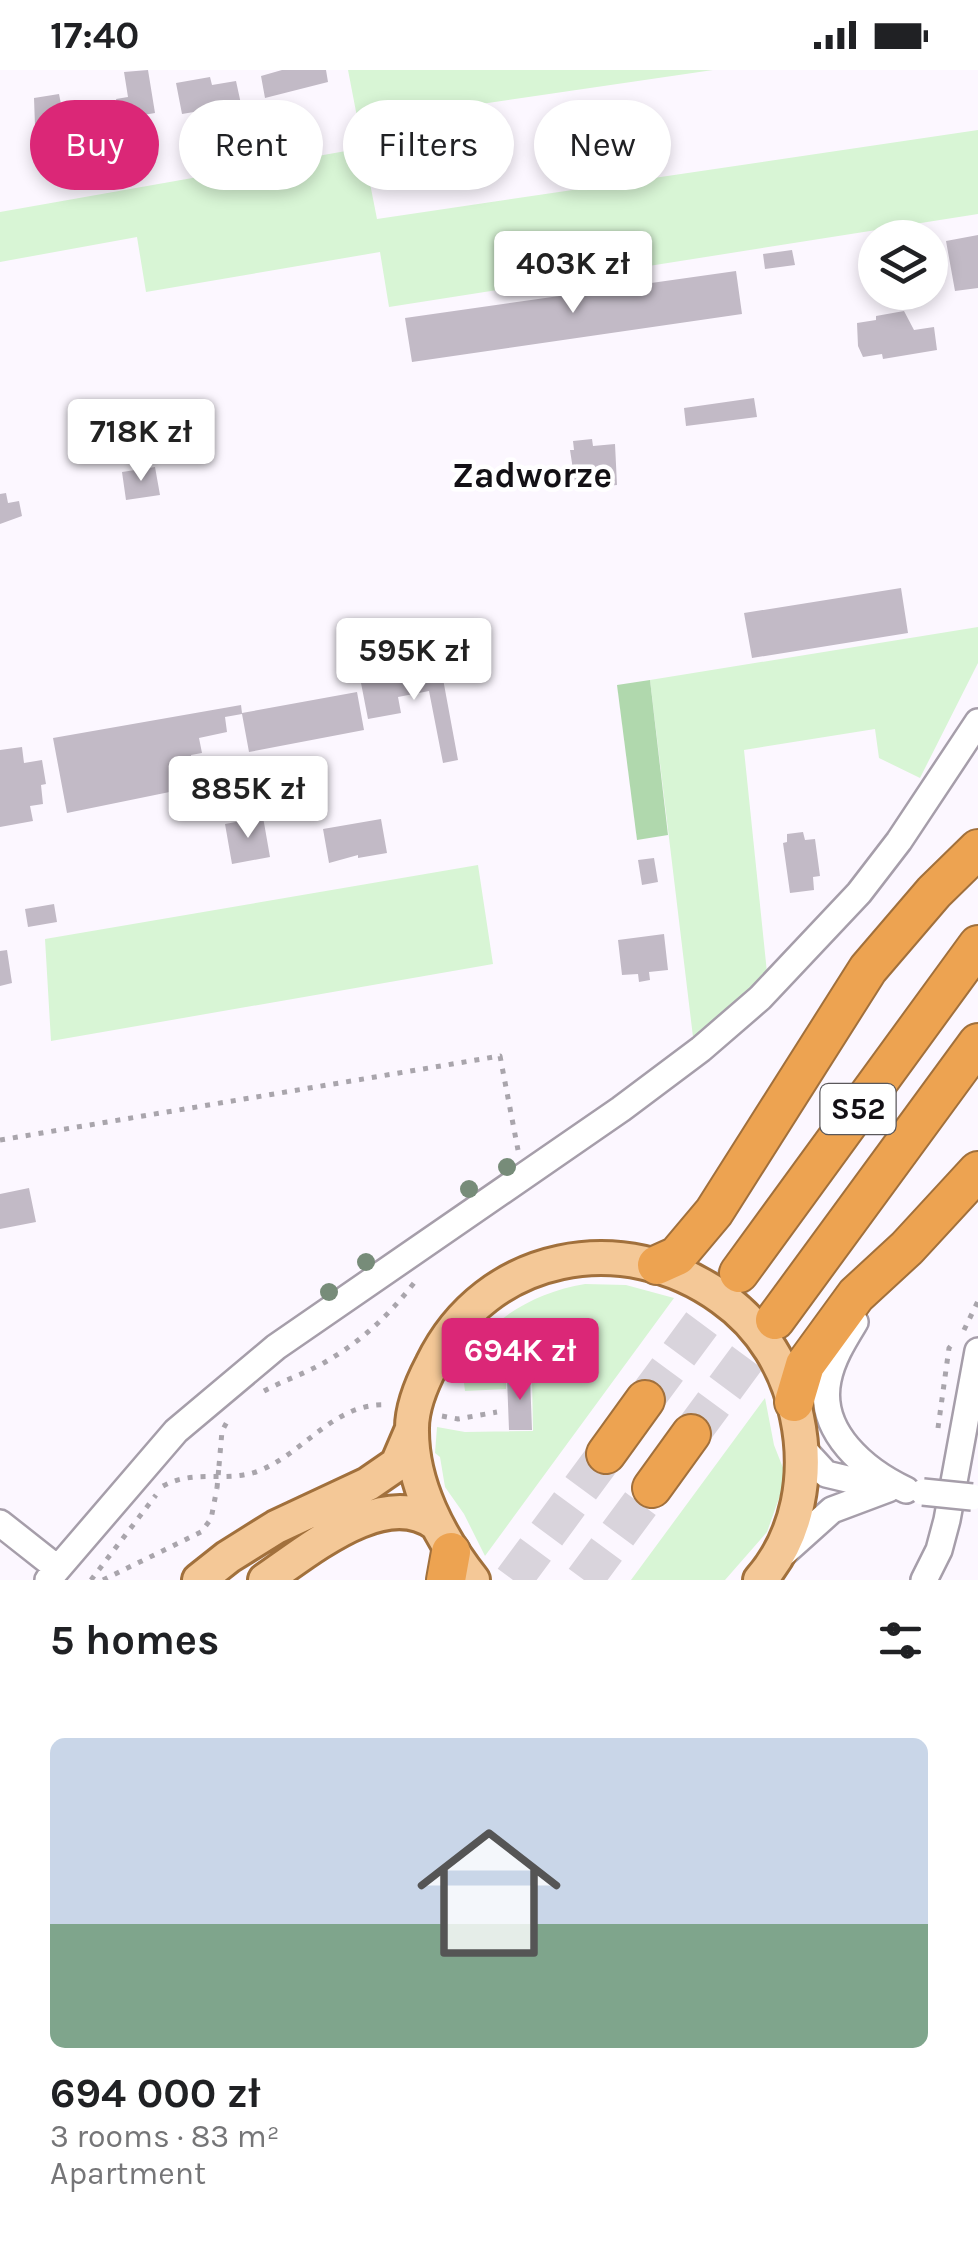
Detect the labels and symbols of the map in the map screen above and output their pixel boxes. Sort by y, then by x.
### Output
pin: 403K zł [481,231,665,316]
pin: 718K zł [49,399,233,484]
district label: Zadworze [452,455,612,496]
pin: 595K zł [322,618,506,703]
pin: 885K zł [156,756,340,841]
road number: S52 [820,1084,896,1134]
pin: 694K zł [428,1318,612,1403]

